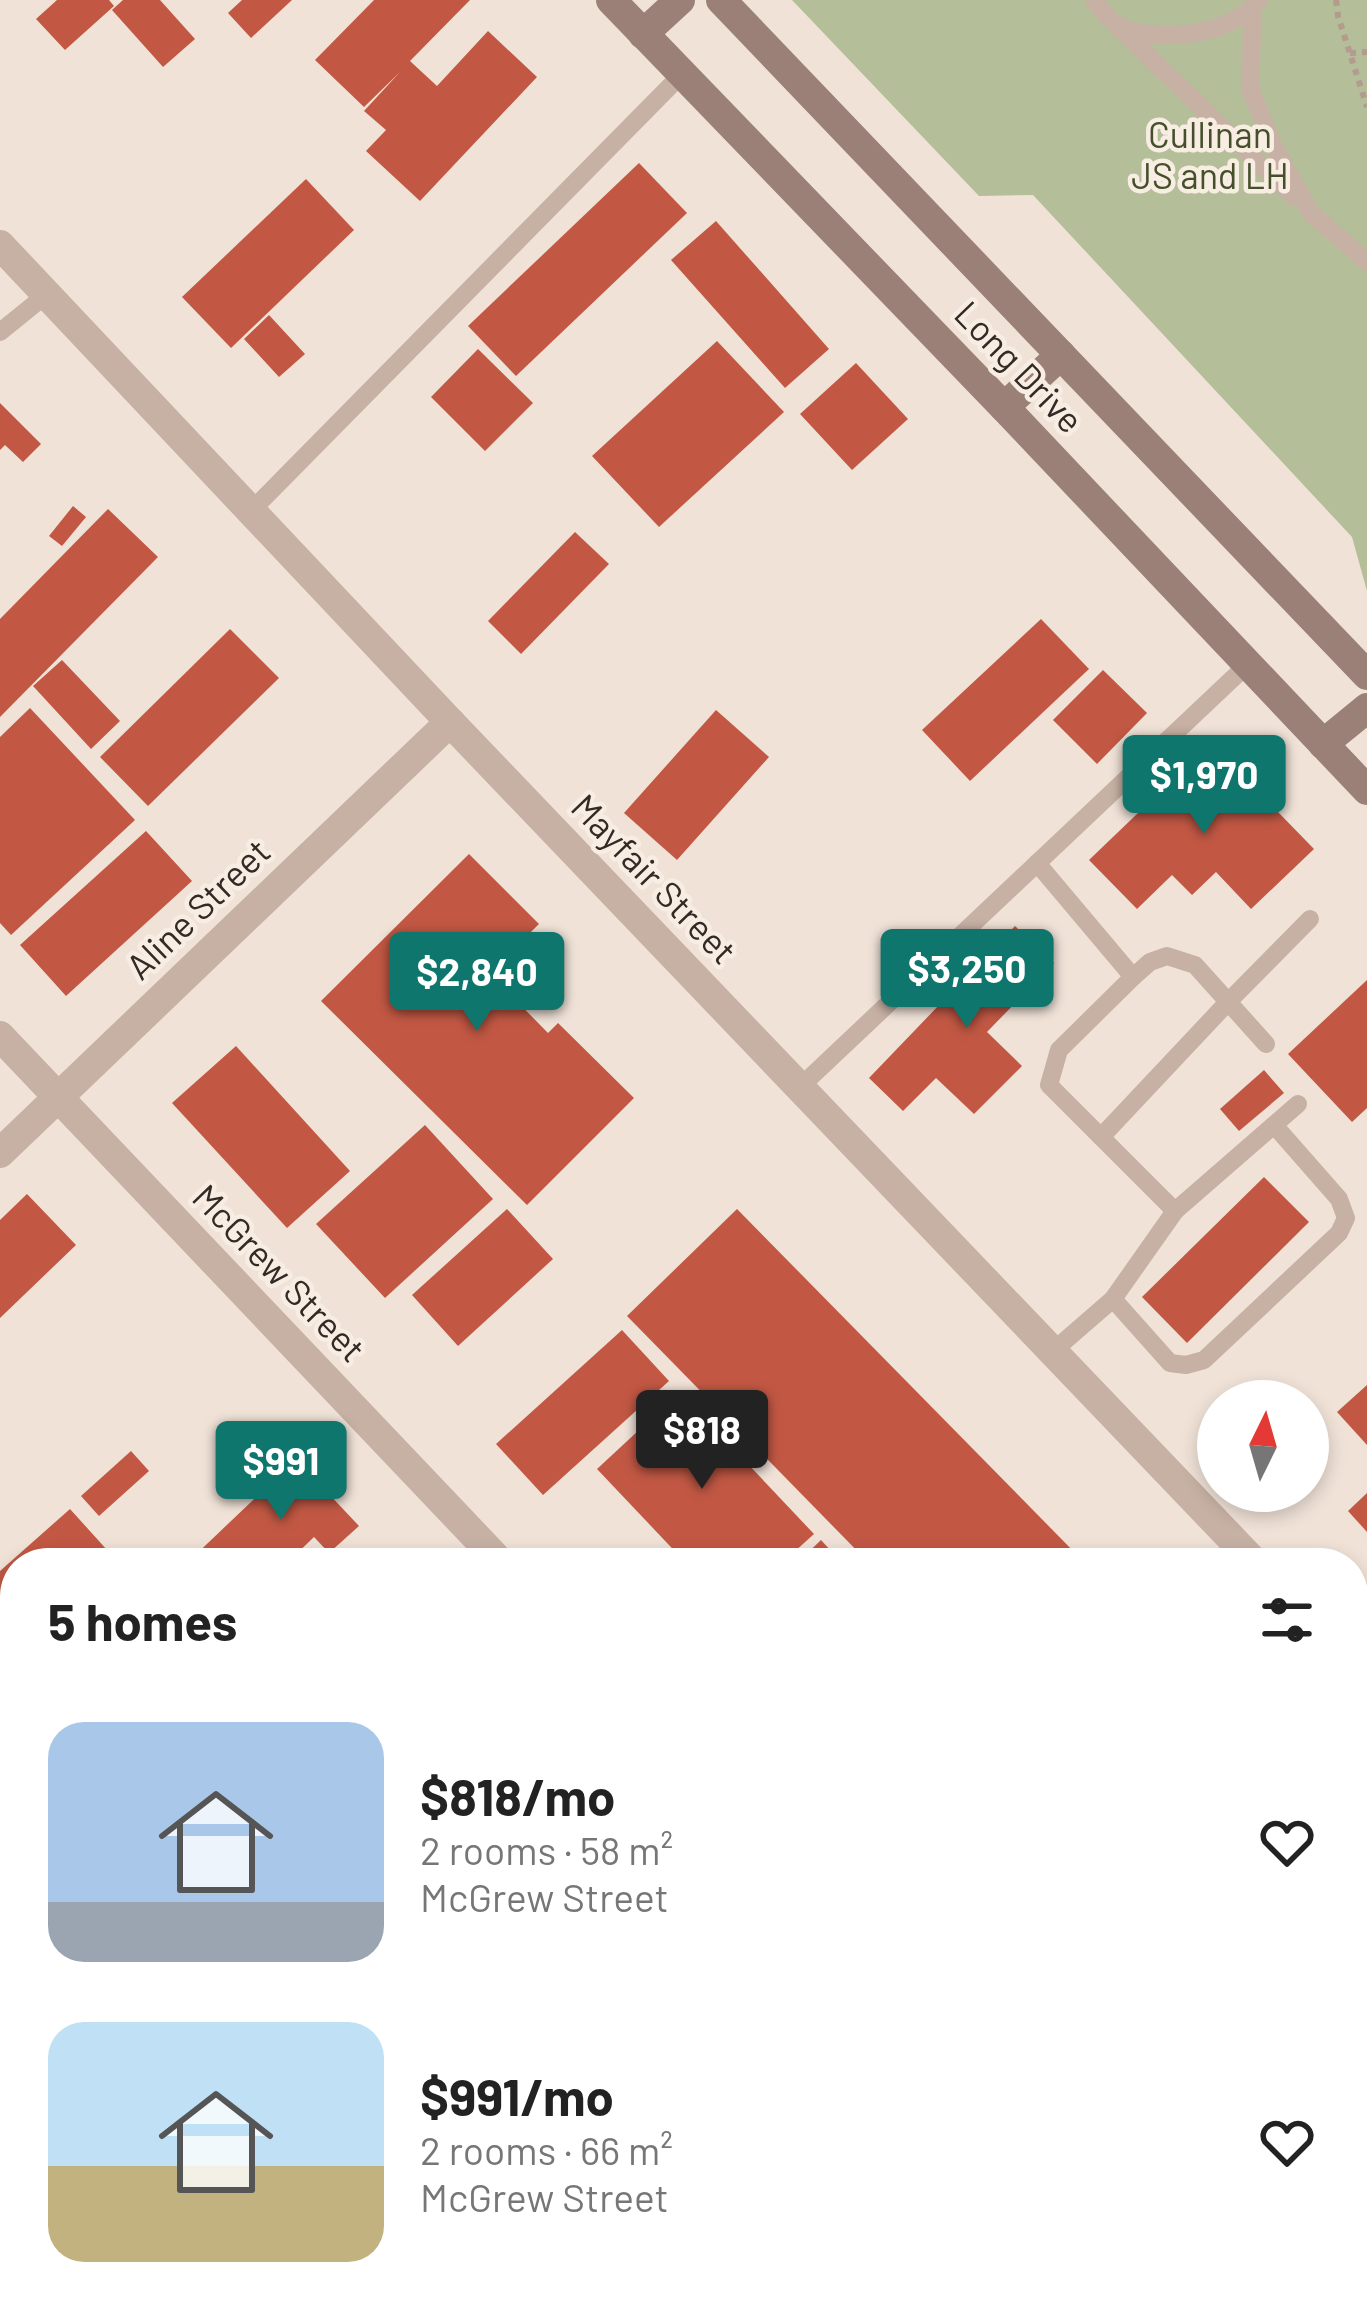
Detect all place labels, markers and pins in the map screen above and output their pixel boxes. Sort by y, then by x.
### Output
pin: $1,970 [1106,735,1302,837]
pin: $3,250 [869,929,1065,1031]
pin: $2,840 [379,932,575,1034]
pin: $818 [631,1390,773,1492]
pin: $991 [210,1421,352,1523]

